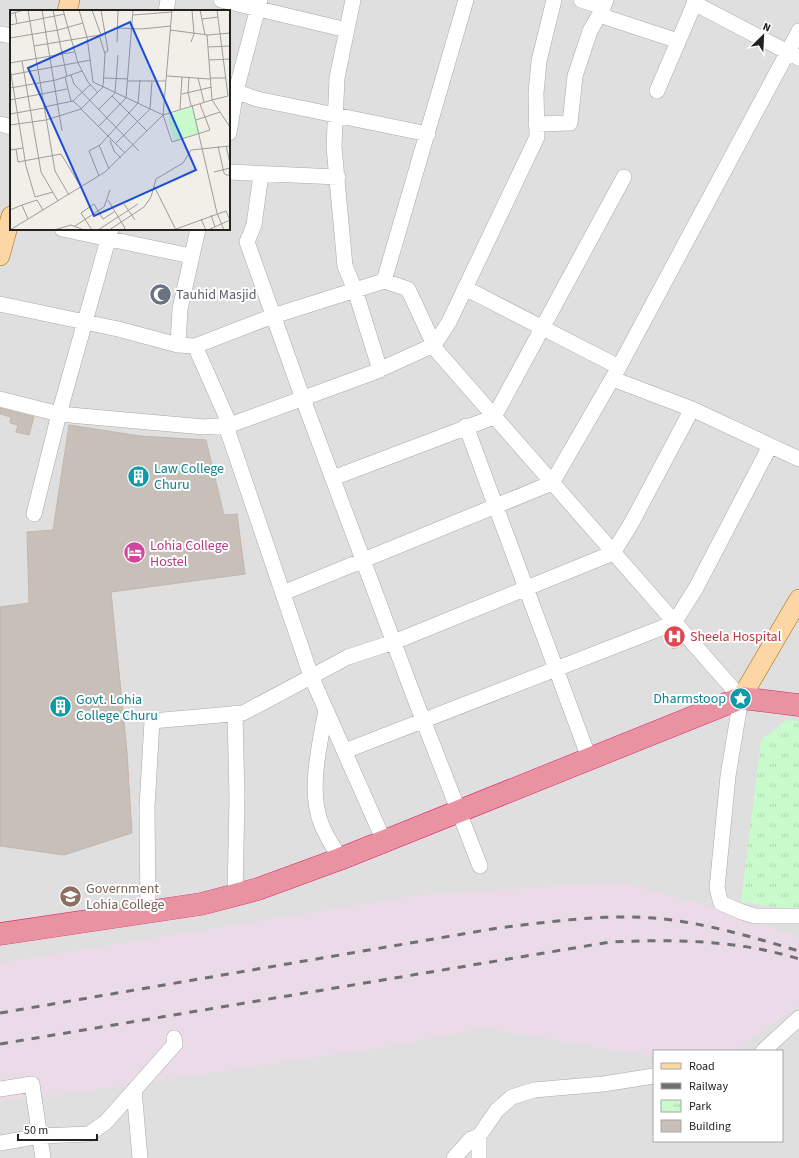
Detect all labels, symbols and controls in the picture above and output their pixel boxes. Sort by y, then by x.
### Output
inset map [10,10,230,230]
north arrow [743,16,783,56]
text: N [760,19,773,36]
mosque icon: Tauhid Masjid [148,281,174,307]
place label: Tauhid Masjid [176,285,257,305]
place label: Law College Churu [154,459,224,495]
building icon: Law College Churu [125,463,151,489]
place label: Lohia College Hostel [150,536,229,572]
hotel icon: Lohia College Hostel [122,540,148,566]
hospital icon: Sheela Hospital [661,623,687,649]
place label: Sheela Hospital [690,627,782,647]
place icon: Dharmstoop [728,685,754,711]
place label: Dharmstoop [653,689,726,709]
place label: Govt. Lohia College Churu [76,690,158,726]
building icon: Govt. Lohia College Churu [48,694,74,720]
place label: Government Lohia College [86,879,165,915]
school or university icon: Government Lohia College [58,883,84,909]
legend [653,1050,783,1142]
text: Road [689,1058,715,1075]
text: Railway [689,1078,728,1095]
text: Park [689,1098,711,1115]
scale bar [18,1116,97,1142]
text: Building [689,1118,731,1135]
text: 50 m [24,1122,48,1139]

